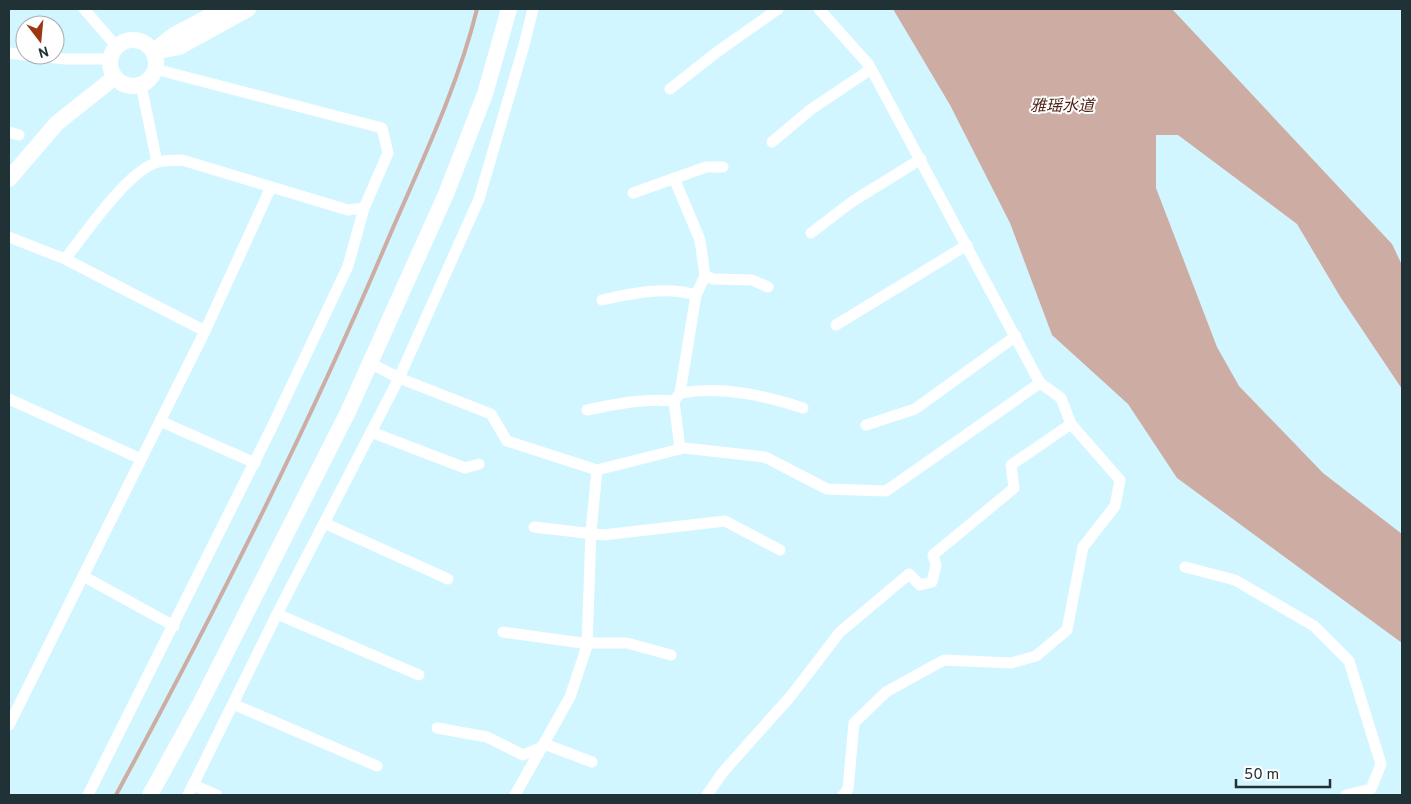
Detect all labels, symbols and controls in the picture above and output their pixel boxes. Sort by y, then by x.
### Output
north arrow [15,15,65,65]
text: N [36,41,50,61]
water label: 雅瑶水道 [1030,97,1096,117]
scale bar [1236,756,1330,788]
text: 50 m [1244,766,1279,785]

